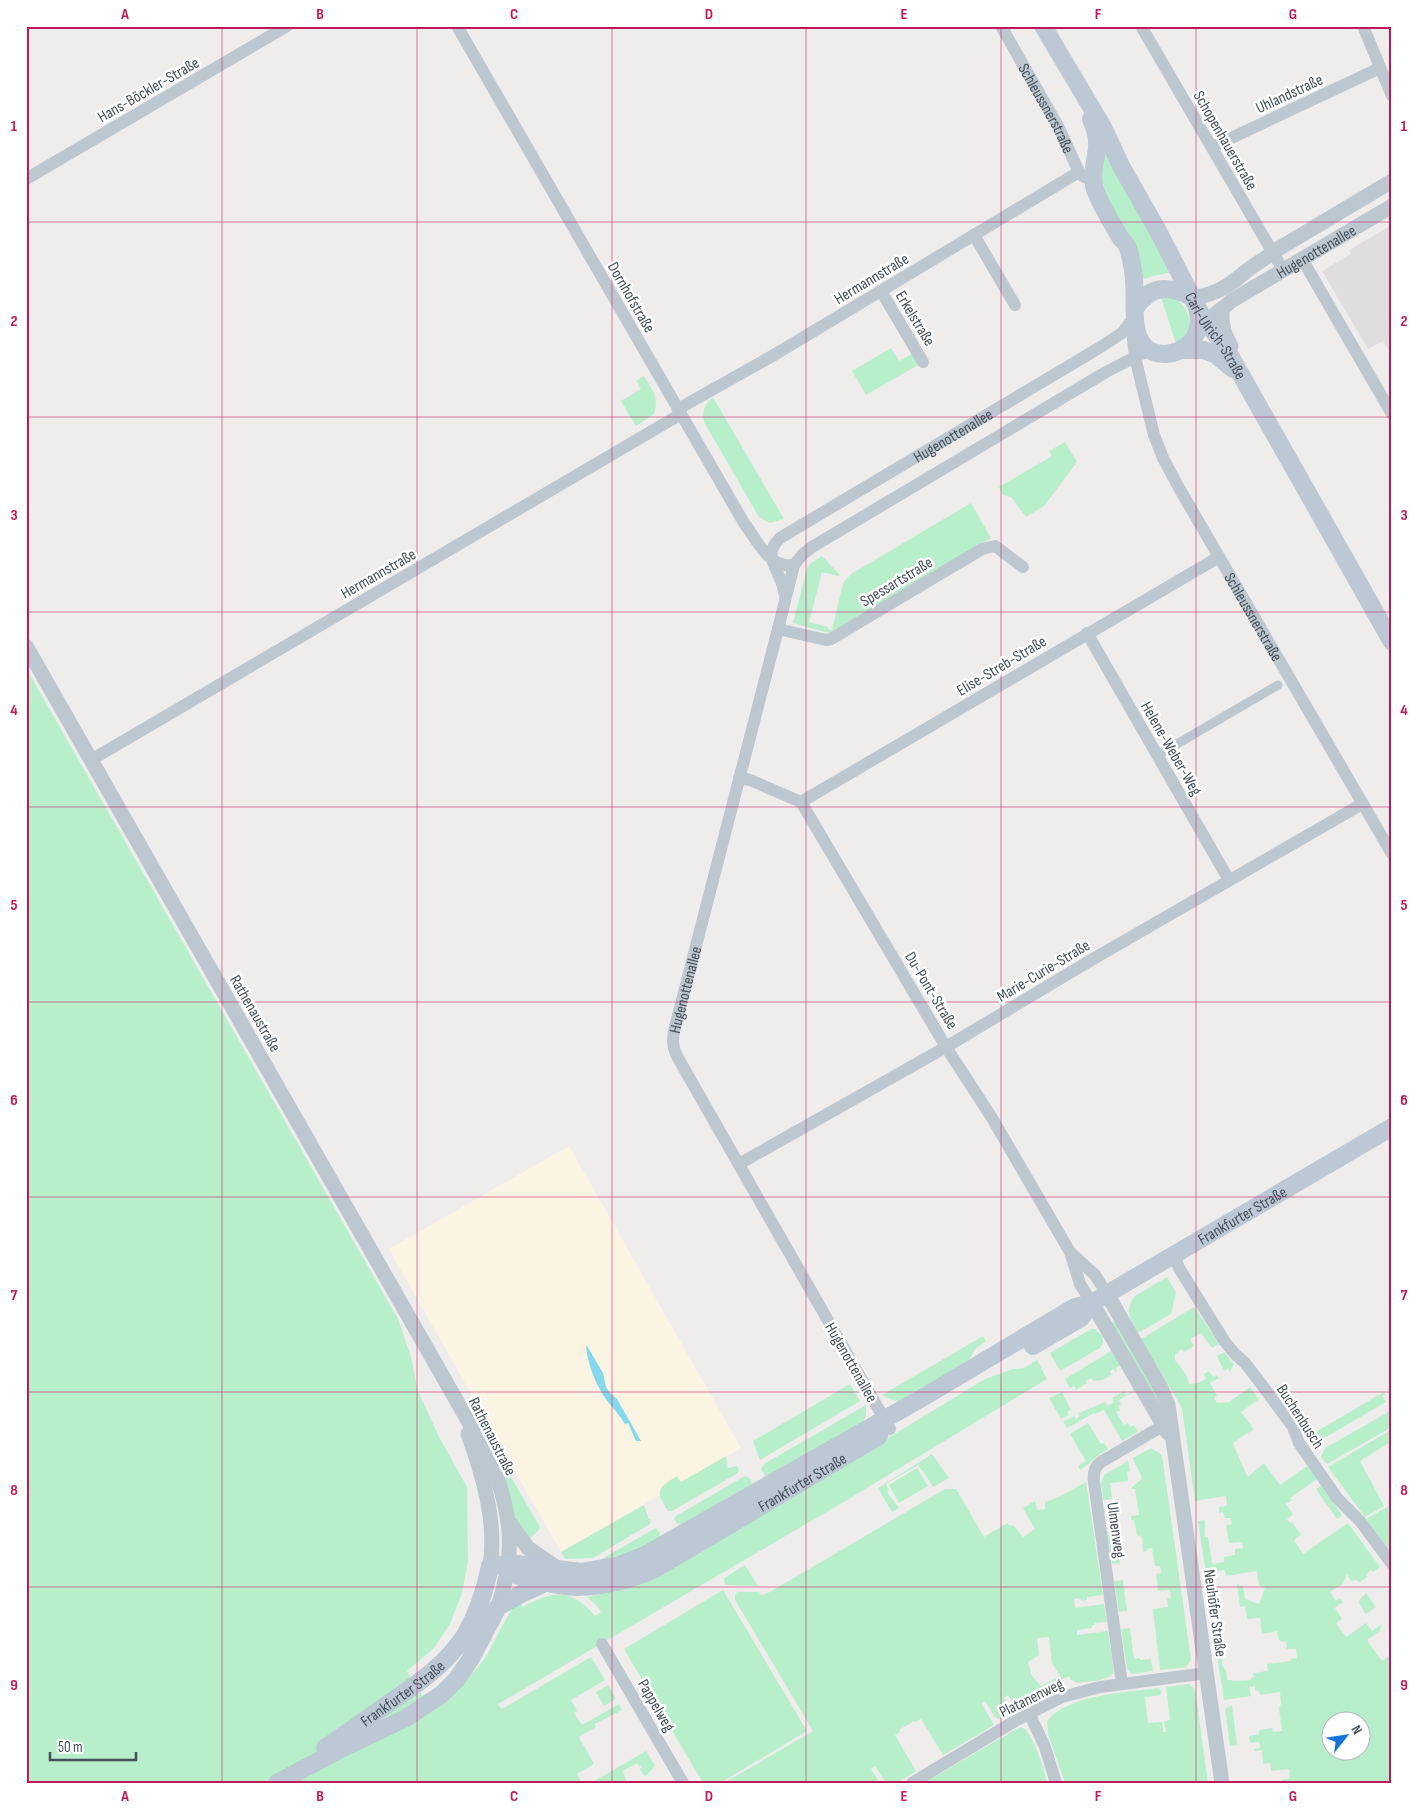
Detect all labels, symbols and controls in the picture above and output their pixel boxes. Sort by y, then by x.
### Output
text: A [120,5,129,24]
text: B [316,5,324,24]
text: C [510,5,518,24]
text: D [705,5,713,24]
text: E [901,5,908,24]
text: F [1095,5,1102,24]
text: G [1289,5,1297,24]
street label: Hans-Böckler-Straße [95,54,203,127]
street label: Schleussnerstraße [1013,60,1077,157]
street label: Uhlandstraße [1253,71,1326,118]
street label: Schopenhauerstraße [1189,88,1261,194]
text: 1 [11,117,18,136]
text: 1 [1401,117,1408,136]
street label: Hugenottenallee [1274,221,1360,283]
street label: Hermannstraße [831,250,912,309]
street label: Dornhofstraße [603,259,658,336]
street label: Erkelstraße [891,288,938,350]
street label: Carl-Ulrich-Straße [1180,289,1250,383]
text: 2 [10,312,18,331]
text: 2 [1400,312,1408,331]
street label: Hugenottenallee [910,405,997,467]
text: 3 [10,506,18,525]
text: 3 [1400,506,1408,525]
street label: Hermannstraße [338,545,420,603]
street label: Spessartstraße [857,553,936,611]
street label: Schleussnerstraße [1219,570,1286,665]
street label: Elise-Streb-Straße [954,632,1050,700]
street label: Helene-Weber-Weg [1136,698,1205,799]
text: 4 [10,701,18,720]
text: 4 [1400,701,1408,720]
text: 5 [10,896,18,915]
text: 5 [1400,896,1408,915]
street label: Marie-Curie-Straße [994,936,1094,1006]
street label: Hugenottenallee [666,944,707,1035]
street label: Du-Pont-Straße [900,949,961,1033]
street label: Rathenaustraße [225,972,284,1056]
text: 6 [10,1091,18,1110]
text: 6 [1400,1091,1408,1110]
street label: Frankfurter Straße [1195,1183,1290,1250]
text: 7 [11,1286,18,1305]
text: 7 [1401,1286,1408,1305]
street label: Hugenottenallee [820,1319,881,1406]
street label: Buchenbusch [1272,1381,1327,1452]
street label: Rathenaustraße [464,1394,520,1479]
street label: Frankfurter Straße [755,1449,850,1517]
text: 8 [10,1481,18,1500]
text: 8 [1400,1481,1408,1500]
street label: Ulmenweg [1102,1501,1129,1559]
street label: Neuhöfer Straße [1199,1568,1230,1658]
street label: Frankfurter Straße [358,1657,449,1731]
street label: Platanenweg [997,1675,1067,1722]
text: 9 [10,1676,18,1695]
street label: Pappelweg [633,1676,678,1735]
text: 9 [1400,1676,1408,1695]
north arrow [1320,1712,1370,1762]
text: N [1348,1722,1366,1737]
scale bar [50,1729,136,1761]
text: 50 m [58,1738,83,1757]
text: A [120,1787,129,1806]
text: B [316,1787,324,1806]
text: C [510,1787,518,1806]
text: D [705,1787,713,1806]
text: E [901,1787,908,1806]
text: F [1095,1787,1102,1806]
text: G [1289,1787,1297,1806]

